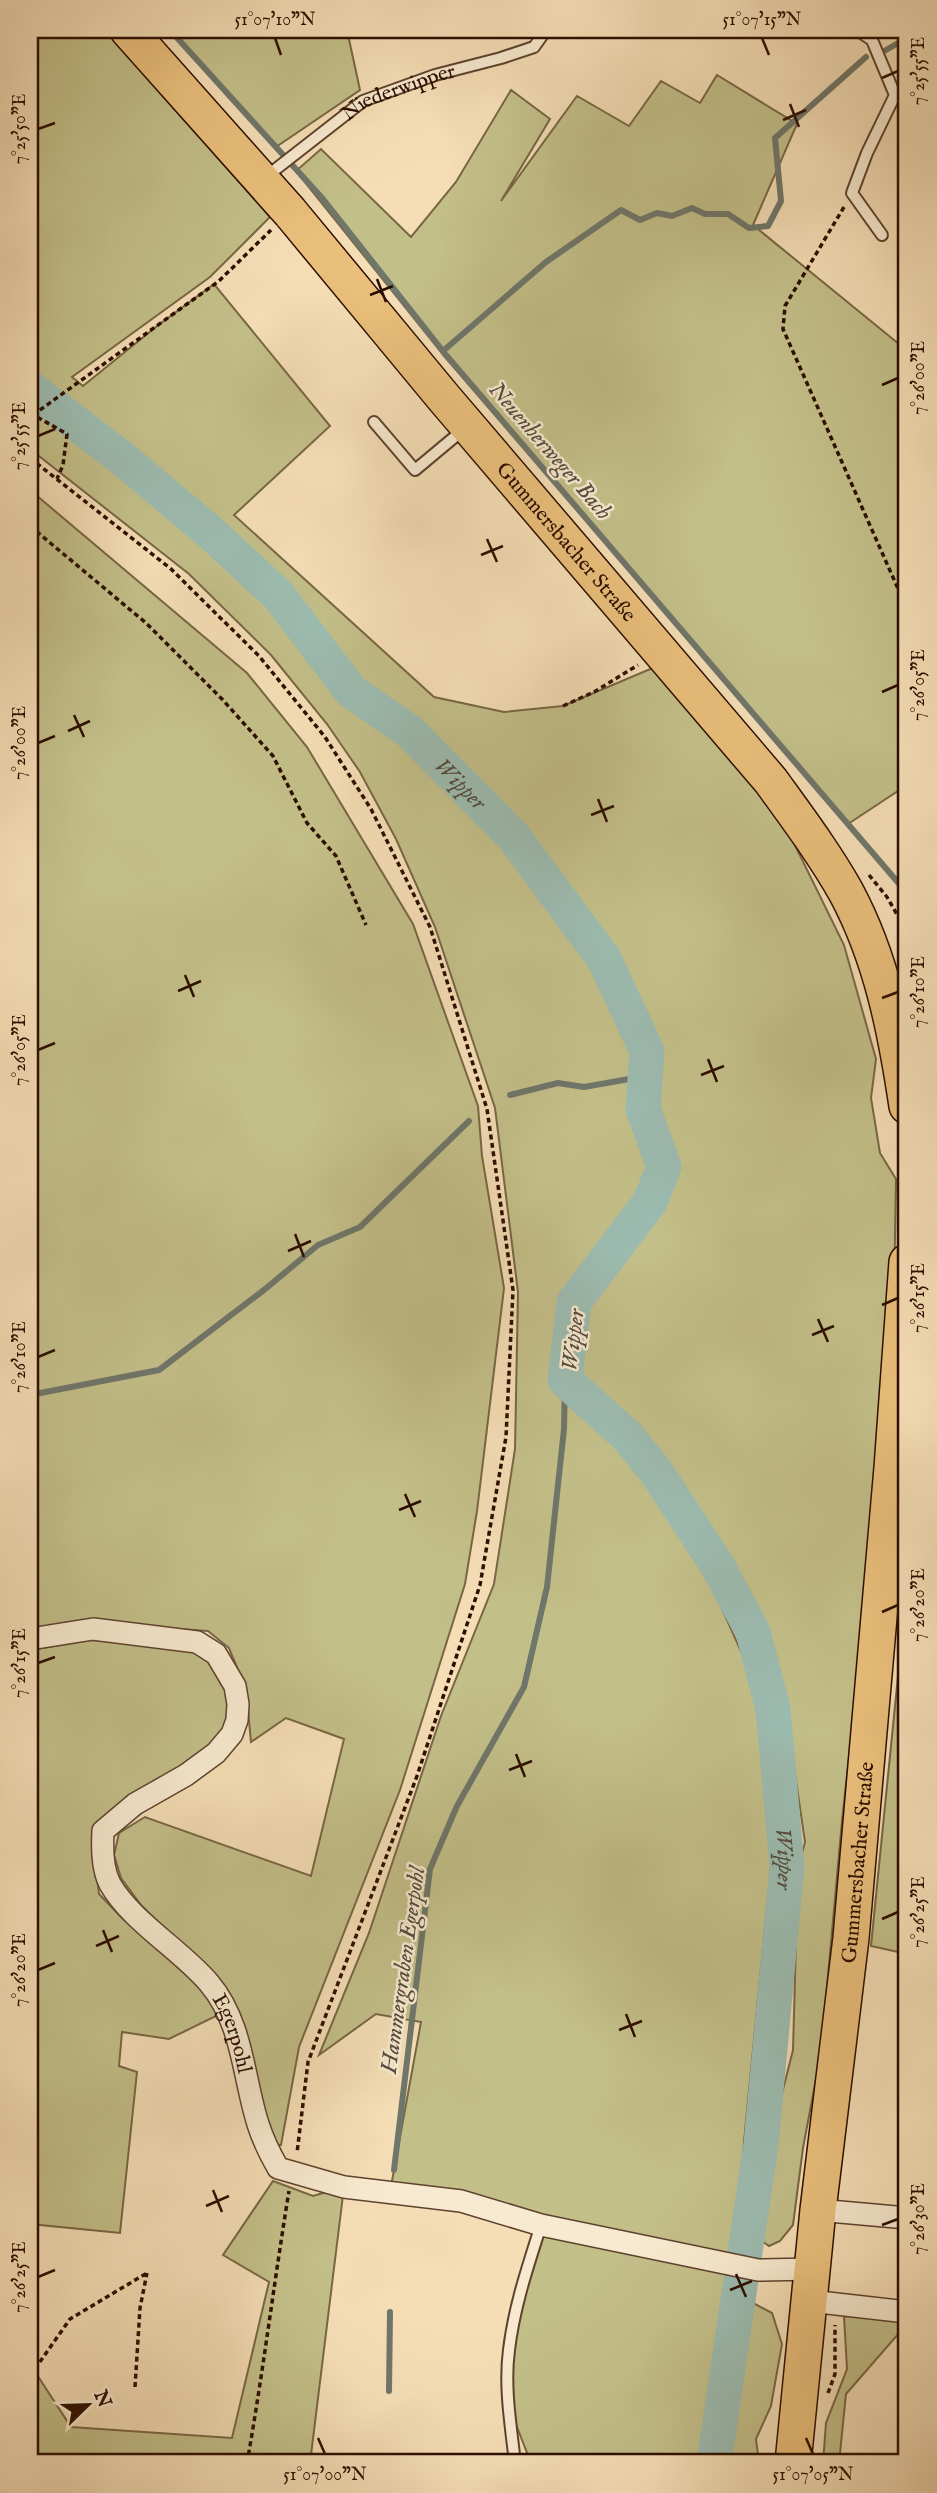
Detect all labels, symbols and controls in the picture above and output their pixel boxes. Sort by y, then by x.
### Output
text: 51°07'10"N [234,9,316,32]
text: 51°07'15"N [723,9,802,32]
text: 7°25'55"E [908,37,931,105]
street label: Niederwipper [336,58,459,128]
text: 7°25'50"E [9,94,32,164]
text: 7°26'00"E [908,341,931,415]
water label: Neuenherweger Bach [481,376,618,527]
text: 7°25'55"E [9,402,32,470]
street label: Gummersbacher Straße [490,457,642,629]
text: 7°26'05"E [908,649,931,721]
text: 7°26'00"E [9,706,32,780]
water label: Wipper [428,752,493,818]
text: 7°26'10"E [908,956,931,1028]
text: 7°26'05"E [9,1014,32,1086]
text: 7°26'15"E [908,1263,931,1333]
water label: Wipper [555,1306,592,1373]
text: 7°26'10"E [9,1321,32,1393]
text: 7°26'20"E [908,1568,931,1642]
text: 7°26'15"E [9,1628,32,1698]
street label: Gummersbacher Straße [836,1760,881,1965]
water label: Wipper [768,1826,800,1892]
water label: Hammergraben Egerpohl [375,1864,434,2076]
text: 7°26'25"E [908,1876,931,1948]
text: 7°26'20"E [9,1933,32,2007]
street label: Egerpohl [205,1989,257,2076]
text: 7°26'30"E [908,2183,931,2255]
text: 7°26'25"E [9,2241,32,2313]
north arrow [52,2370,122,2440]
text: N [87,2386,116,2412]
text: 51°07'00"N [283,2464,367,2487]
text: 51°07'05"N [772,2464,854,2487]

